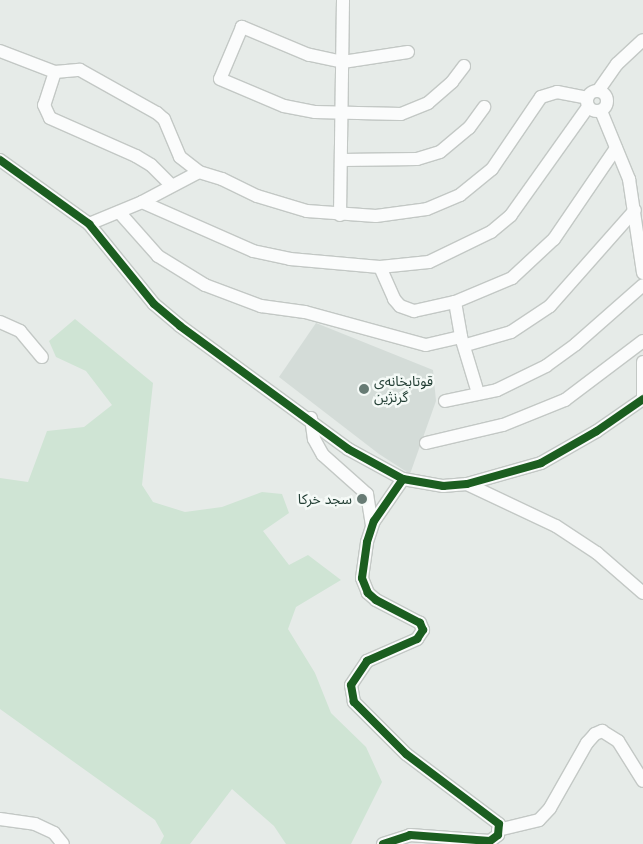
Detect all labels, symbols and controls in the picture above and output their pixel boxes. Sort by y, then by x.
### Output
place label: قوتابخانەی گرنژین [374,373,433,406]
marker: قوتابخانەی گرنژین [358,383,370,395]
place label: سجد خركا [298,491,352,507]
marker: سجد خركا [356,493,368,505]

